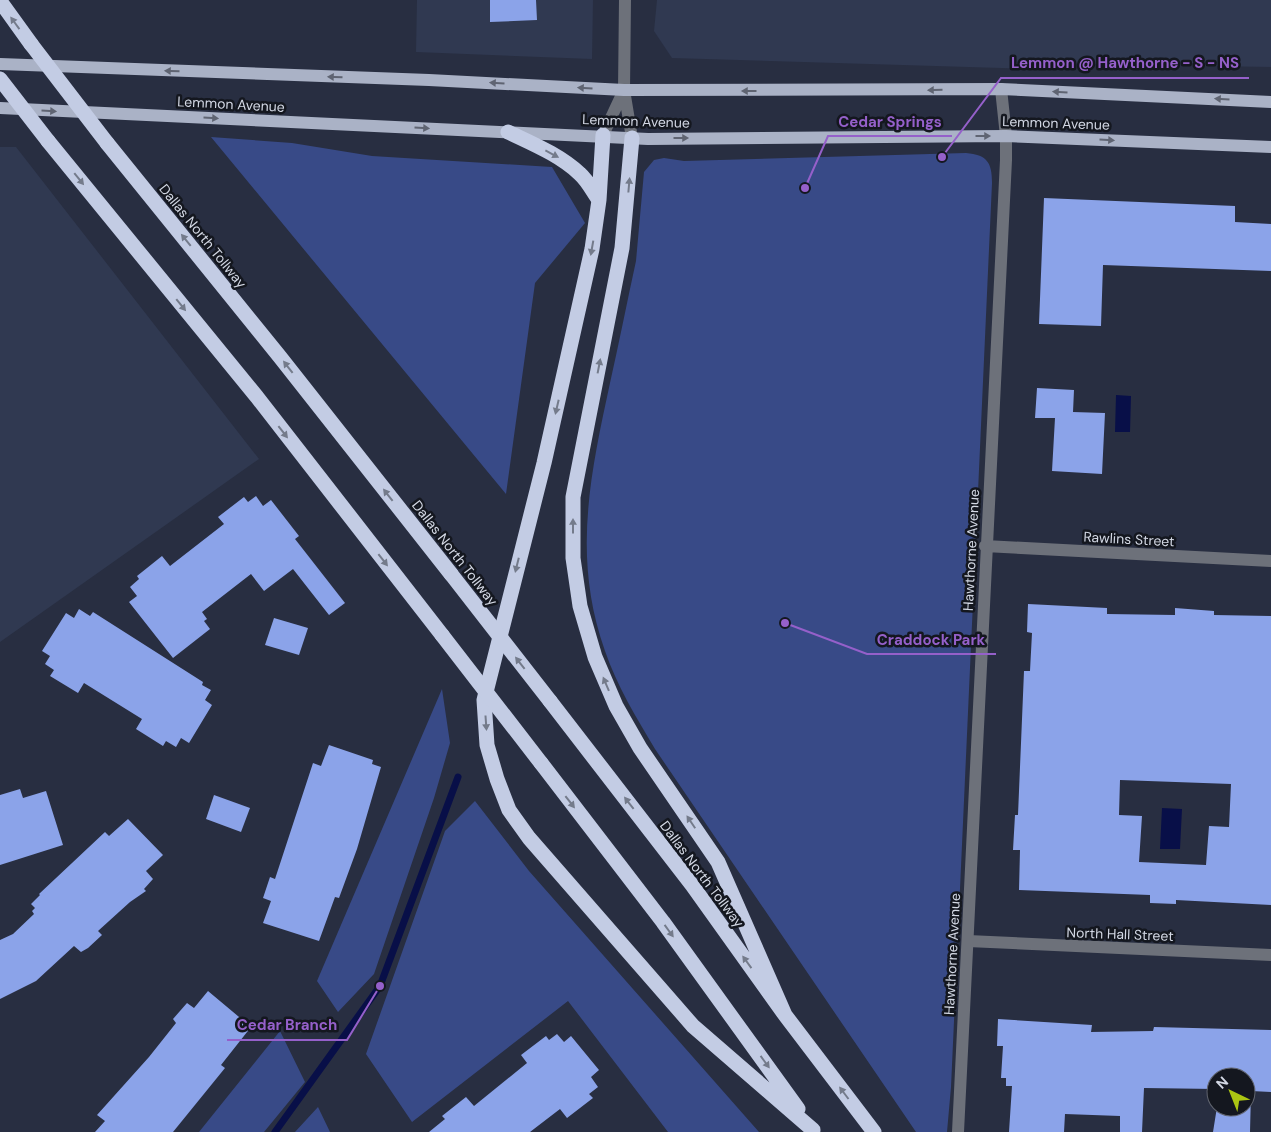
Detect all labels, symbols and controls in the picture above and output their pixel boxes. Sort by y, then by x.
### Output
one-way arrow [10,16,20,29]
callout: Lemmon @ Hawthorne - S - NS [1001,48,1249,78]
text: Lemmon @ Hawthorne - S - NS [1011,53,1239,73]
one-way arrow [164,67,180,75]
one-way arrow [326,72,342,80]
one-way arrow [489,79,505,87]
one-way arrow [577,84,593,92]
one-way arrow [927,86,943,94]
one-way arrow [741,87,757,95]
one-way arrow [1052,87,1068,95]
street label: Lemmon Avenue [177,92,285,116]
one-way arrow [1214,95,1230,103]
callout: Cedar Springs [828,106,952,136]
one-way arrow [41,107,57,115]
street label: Lemmon Avenue [582,110,690,132]
text: Cedar Springs [838,112,942,132]
street label: Lemmon Avenue [1002,112,1110,134]
one-way arrow [203,114,219,122]
one-way arrow [414,124,430,132]
one-way arrow [975,132,991,140]
one-way arrow [673,134,689,142]
one-way arrow [1100,137,1116,145]
one-way arrow [544,150,559,158]
one-way arrow [73,173,84,185]
one-way arrow [625,177,633,193]
street label: Dallas North Tollway [155,180,251,292]
one-way arrow [180,234,191,247]
one-way arrow [587,241,595,257]
one-way arrow [176,298,187,311]
one-way arrow [595,358,603,374]
one-way arrow [282,361,293,374]
one-way arrow [553,399,561,415]
one-way arrow [278,425,289,438]
one-way arrow [383,488,394,501]
street label: Hawthorne Avenue [959,489,983,611]
street label: Dallas North Tollway [408,497,502,610]
one-way arrow [569,518,577,534]
street label: Rawlins Street [1083,528,1175,550]
one-way arrow [378,553,388,567]
one-way arrow [513,557,521,572]
callout: Craddock Park [867,624,996,654]
text: Craddock Park [877,630,986,650]
one-way arrow [515,656,525,670]
one-way arrow [602,677,610,691]
one-way arrow [482,715,490,731]
one-way arrow [565,795,576,808]
one-way arrow [623,797,634,810]
one-way arrow [686,815,695,829]
street label: Dallas North Tollway [656,817,748,931]
street label: Hawthorne Avenue [940,893,964,1015]
street label: North Hall Street [1066,923,1174,945]
one-way arrow [664,924,674,938]
one-way arrow [742,955,752,968]
callout: Cedar Branch [227,1010,347,1040]
text: Cedar Branch [237,1015,337,1035]
one-way arrow [759,1056,769,1069]
north arrow [1206,1067,1256,1117]
text: N [1212,1072,1232,1093]
one-way arrow [839,1087,850,1100]

